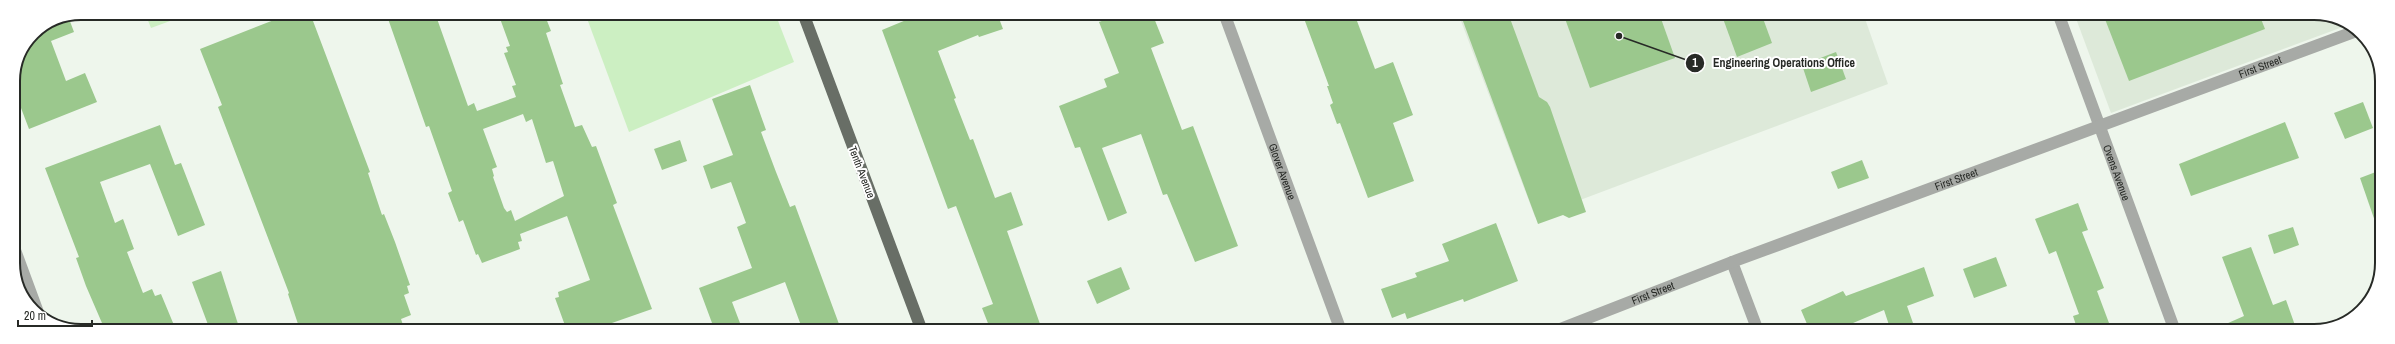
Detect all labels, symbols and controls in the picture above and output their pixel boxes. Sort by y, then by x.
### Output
callout: Engineering Operations Office [1685,51,1863,75]
street label: First Street [2237,52,2284,81]
text: 1 [1692,55,1698,71]
text: Engineering Operations Office [1713,55,1856,71]
street label: Glover Avenue [1266,141,1299,202]
street label: Ovens Avenue [2100,143,2133,202]
street label: Tenth Avenue [846,144,878,200]
street label: First Street [1933,165,1980,193]
street label: First Street [1629,278,1677,308]
scale bar [18,302,92,328]
text: 20 m [24,308,46,324]

